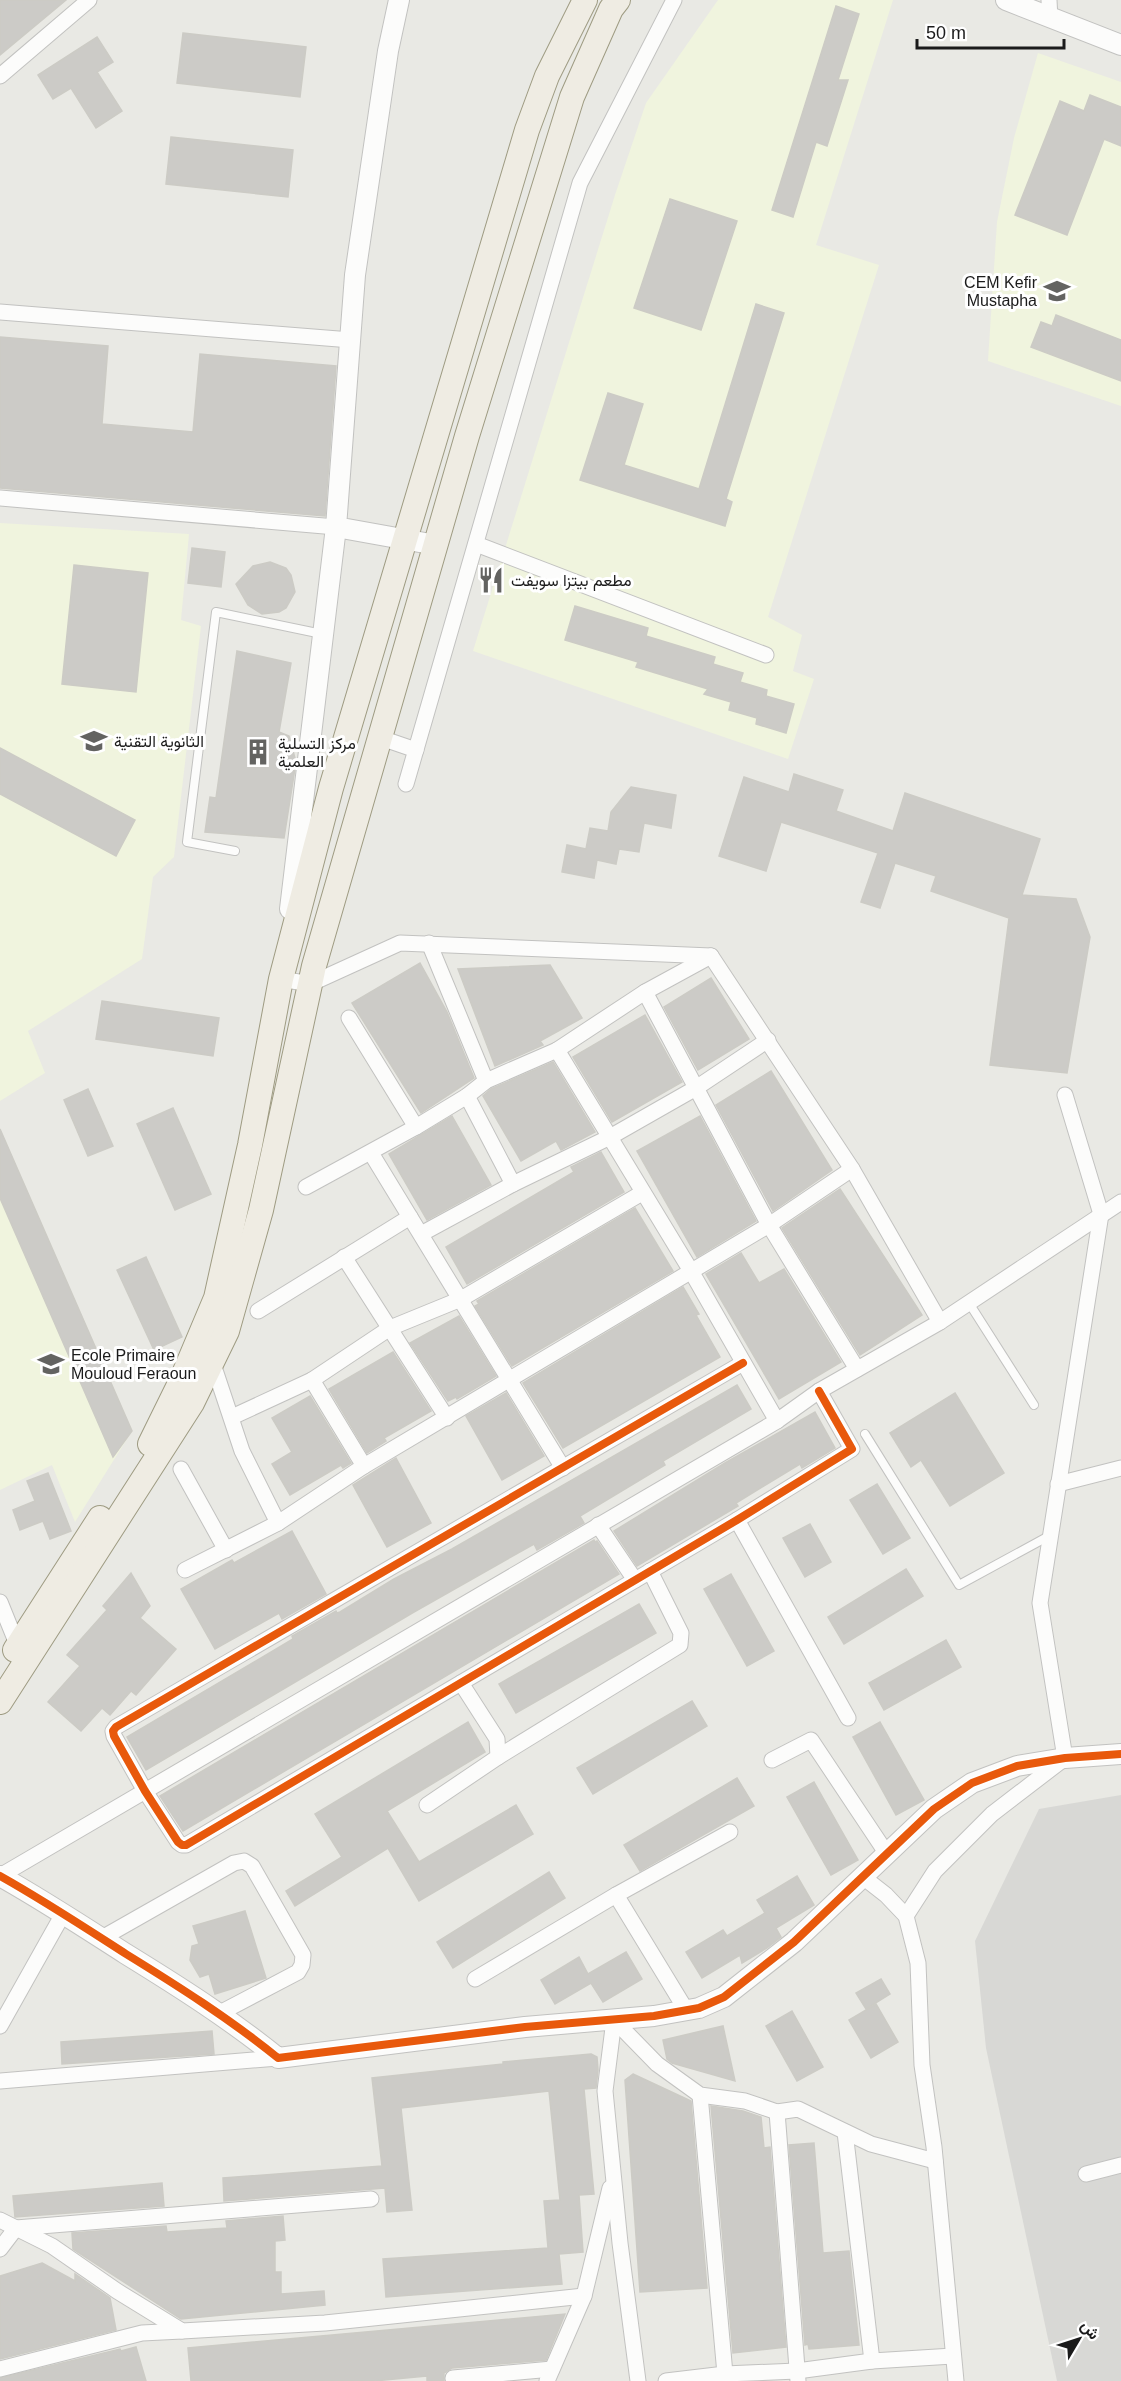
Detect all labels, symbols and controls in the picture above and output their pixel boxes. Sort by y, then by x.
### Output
scale bar [917,12,1064,50]
text: 50 m [926,23,966,43]
place label: CEM Kefir Mustapha [964,274,1038,309]
school or university icon: CEM Kefir Mustapha [1042,276,1072,306]
restaurant icon: مطعم بيتزا سويفت [476,565,506,595]
place label: مطعم بيتزا سويفت [511,572,632,591]
school or university icon: الثانوية التقنية [79,726,109,756]
place label: الثانوية التقنية [114,733,204,752]
place label: مركز التسلية العلمية [278,735,356,771]
building icon: مركز التسلية العلمية [243,737,273,767]
place label: Ecole Primaire Mouloud Feraoun [71,1347,196,1382]
school or university icon: Ecole Primaire Mouloud Feraoun [36,1349,66,1379]
north arrow [1049,2309,1109,2369]
text: ش [1077,2317,1103,2343]

